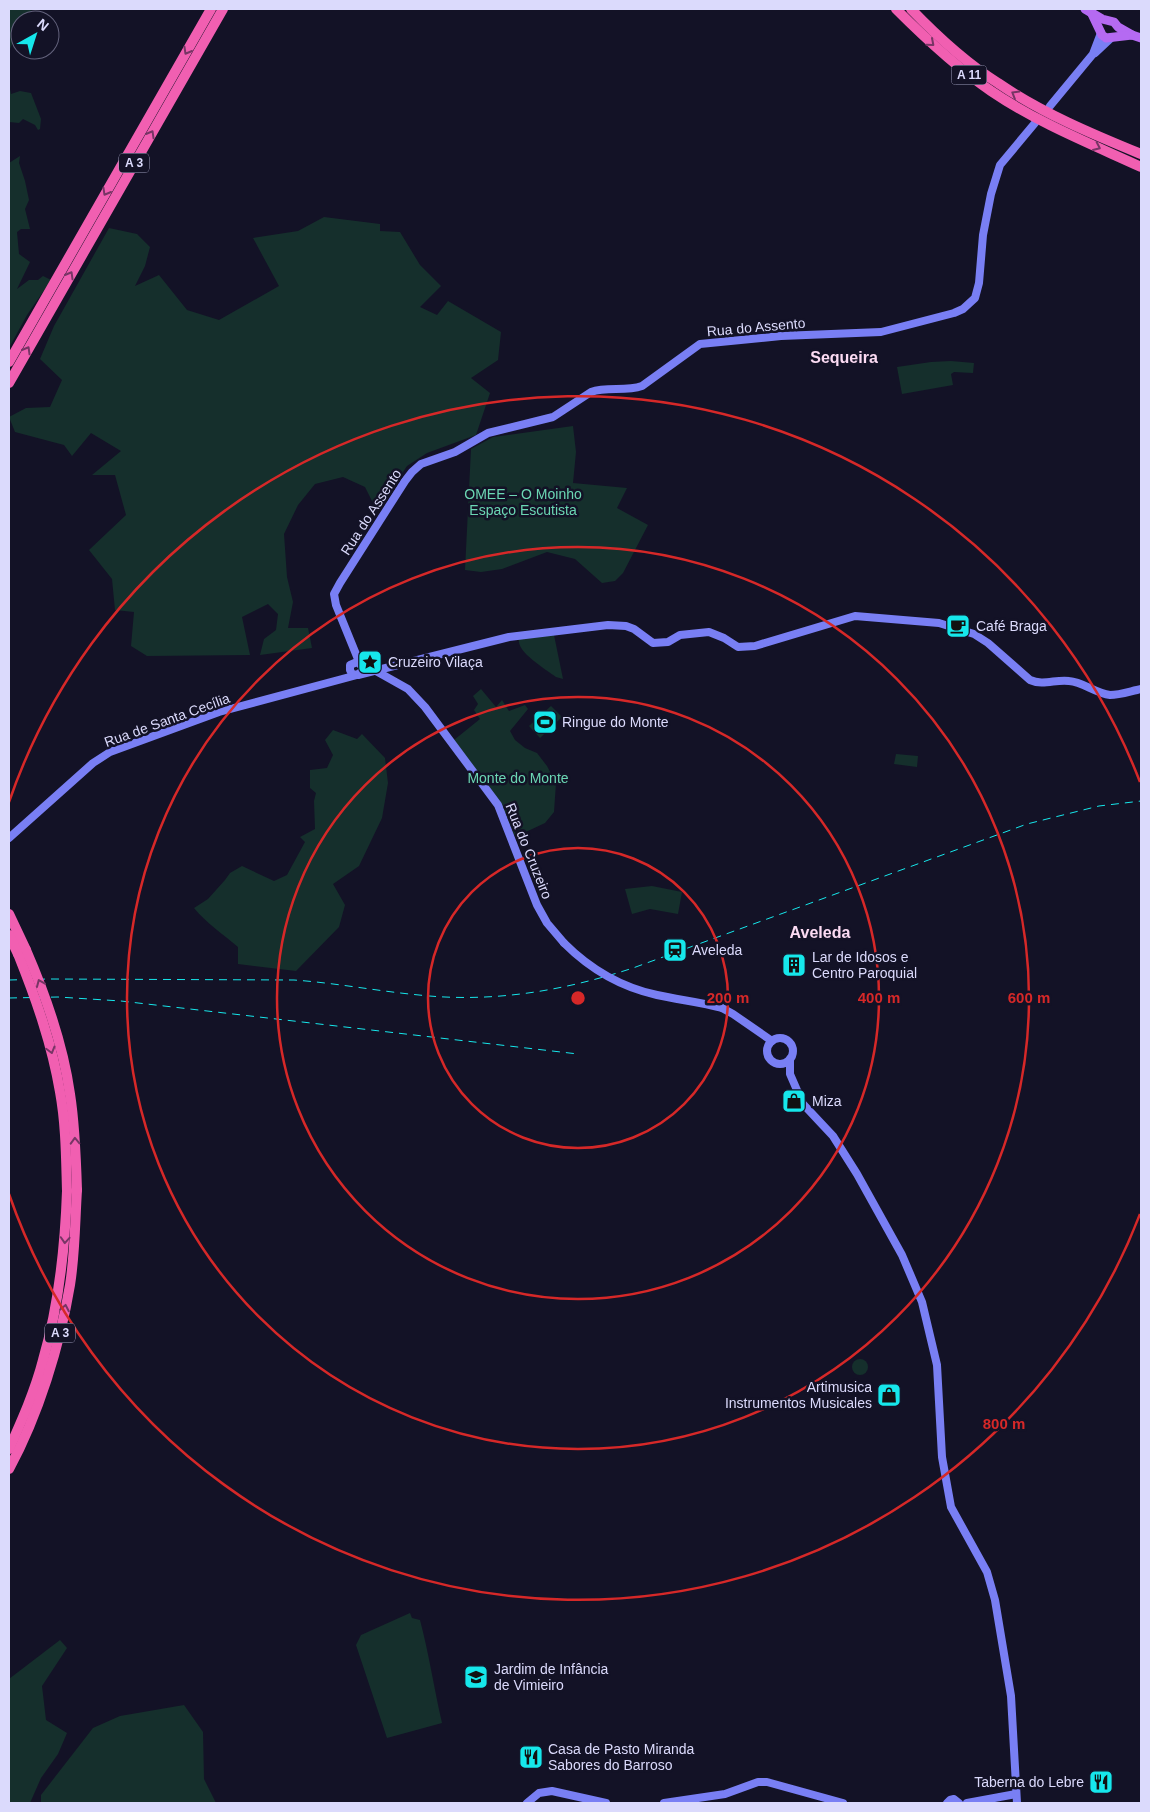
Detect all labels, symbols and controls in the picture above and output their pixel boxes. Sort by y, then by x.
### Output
north arrow [10,10,60,60]
text: N [34,15,52,34]
one-way arrow [926,37,935,46]
one-way arrow [183,46,193,55]
road number: A 11 [952,66,986,84]
one-way arrow [1012,91,1021,101]
one-way arrow [145,130,155,139]
one-way arrow [1092,141,1101,152]
road number: A 3 [119,154,149,172]
one-way arrow [102,187,112,196]
one-way arrow [64,271,74,280]
street label: Rua do Assento [706,315,806,339]
one-way arrow [21,346,31,355]
district label: Sequeira [810,349,878,366]
street label: Rua do Assento [337,466,405,558]
park label: OMEE – O Moinho Espaço Escutista [464,486,582,518]
cafe icon: Café Braga [945,613,971,639]
place label: Café Braga [976,618,1047,634]
place icon: Cruzeiro Vilaça [357,649,383,675]
place label: Cruzeiro Vilaça [388,654,483,670]
street label: Rua de Santa Cecília [102,690,232,750]
sports icon: Ringue do Monte [532,709,558,735]
place label: Ringue do Monte [562,714,669,730]
park label: Monte do Monte [467,770,569,786]
street label: Rua do Cruzeiro [502,801,556,901]
district label: Aveleda [790,924,850,941]
station icon: Aveleda [662,937,688,963]
place label: Aveleda [692,942,743,958]
place label: Lar de Idosos e Centro Paroquial [812,949,917,981]
building icon: Lar de Idosos e Centro Paroquial [781,952,807,978]
one-way arrow [36,979,46,988]
centre of rings [569,989,587,1007]
text: 200 m [707,989,749,1006]
text: 400 m [858,989,900,1006]
text: 600 m [1008,989,1050,1006]
one-way arrow [45,1045,56,1054]
shop icon: Miza [781,1088,807,1114]
place label: Miza [812,1093,842,1109]
one-way arrow [70,1137,81,1145]
one-way arrow [60,1236,71,1244]
one-way arrow [60,1304,70,1312]
road number: A 3 [45,1324,75,1342]
place label: Artimusica Instrumentos Musicales [725,1379,872,1411]
shop icon: Artimusica Instrumentos Musicales [876,1382,902,1408]
text: 800 m [983,1415,1025,1432]
place label: Jardim de Infância de Vimieiro [494,1661,609,1693]
school or university icon: Jardim de Infância de Vimieiro [463,1664,489,1690]
place label: Casa de Pasto Miranda Sabores do Barroso [548,1741,695,1773]
restaurant icon: Casa de Pasto Miranda Sabores do Barroso [518,1744,544,1770]
restaurant icon: Taberna do Lebre [1088,1769,1114,1795]
place label: Taberna do Lebre [974,1774,1084,1790]

